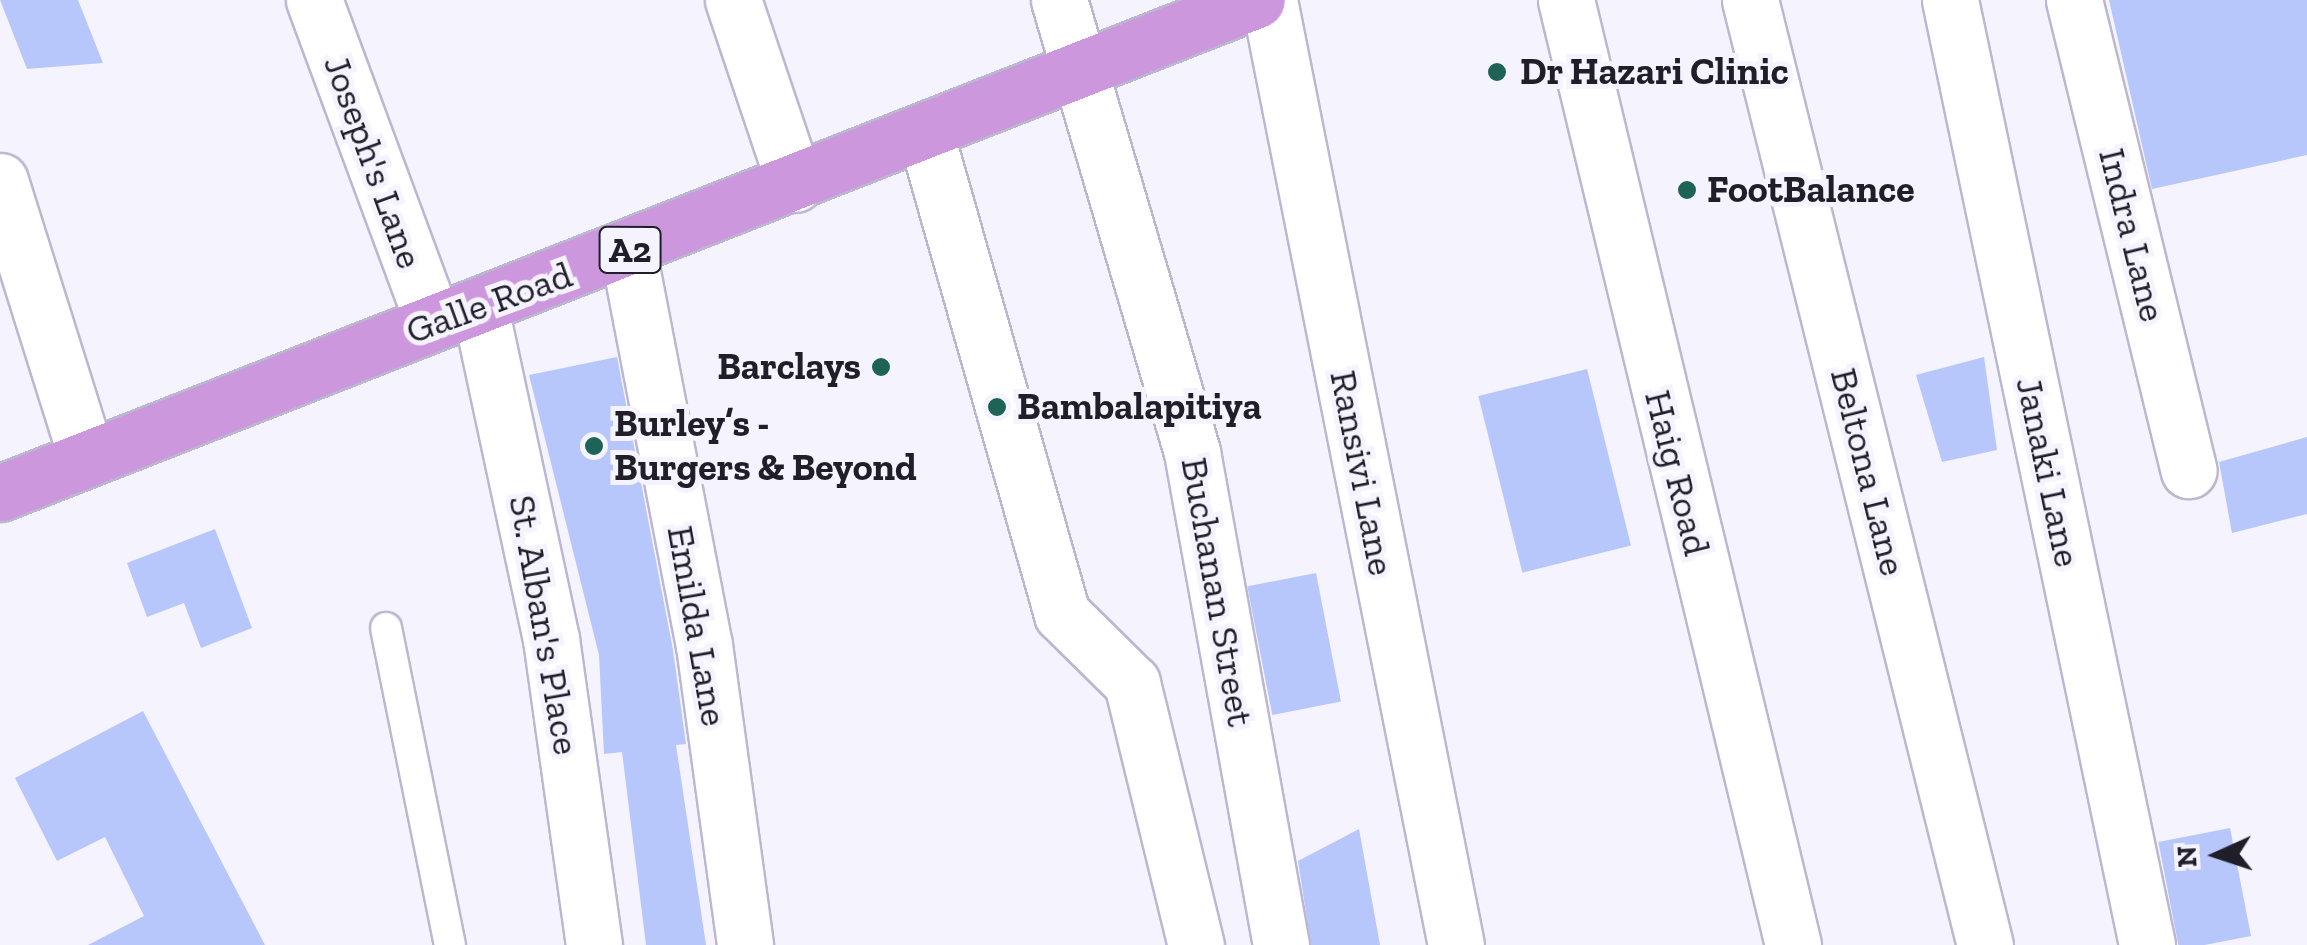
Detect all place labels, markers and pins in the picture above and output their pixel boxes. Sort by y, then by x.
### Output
place label: Dr Hazari Clinic [1520,49,1789,95]
marker: Dr Hazari Clinic [1484,59,1510,85]
place label: FootBalance [1707,167,1915,213]
marker: FootBalance [1676,179,1698,201]
place label: Barclays [717,344,861,390]
marker: Barclays [870,356,892,378]
place label: Bambalapitiya [1017,384,1262,430]
marker: Bambalapitiya [986,396,1008,418]
place label: Burley’s - Burgers & Beyond [614,401,917,490]
marker: Burley’s - Burgers & Beyond [583,435,605,457]

